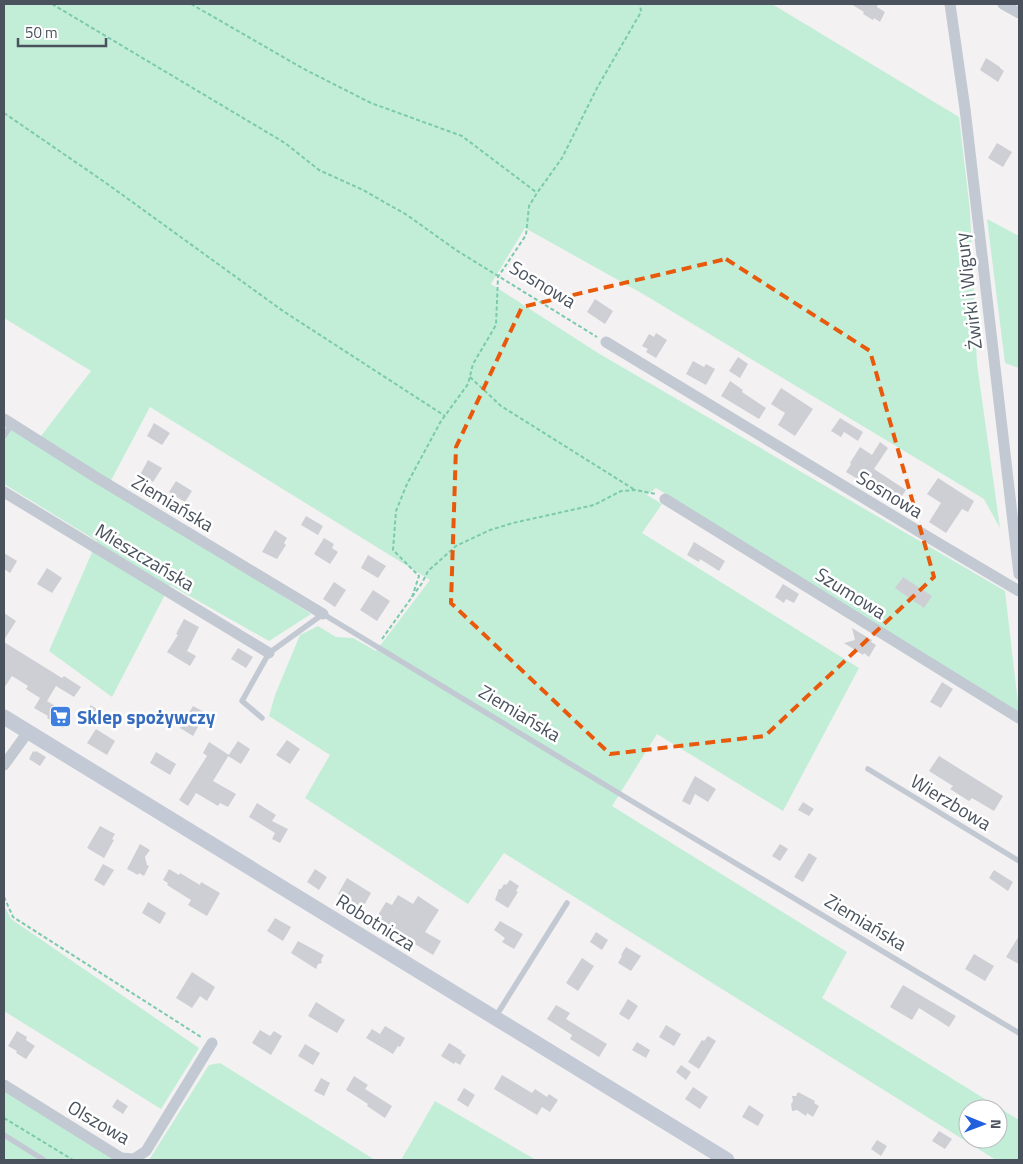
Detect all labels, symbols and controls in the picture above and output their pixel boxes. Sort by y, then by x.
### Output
scale bar [18,15,105,47]
text: 50 m [25,21,58,44]
street label: Żwirki i Wigury [946,231,989,351]
street label: Sosnowa [504,252,583,315]
street label: Sosnowa [851,462,930,525]
street label: Ziemiańska [127,467,220,539]
street label: Mieszczańska [90,516,201,598]
street label: Szumowa [810,559,893,626]
street label: Ziemiańska [474,677,567,749]
place label: Sklep spożywczy [77,702,216,731]
supermarket icon: Sklep spożywczy [49,705,73,729]
street label: Wierzbowa [905,766,998,837]
street label: Robotnicza [331,886,422,958]
street label: Ziemiańska [820,886,913,958]
street label: Olszowa [62,1092,136,1151]
north arrow [958,1099,1008,1149]
text: N [986,1119,1007,1129]

